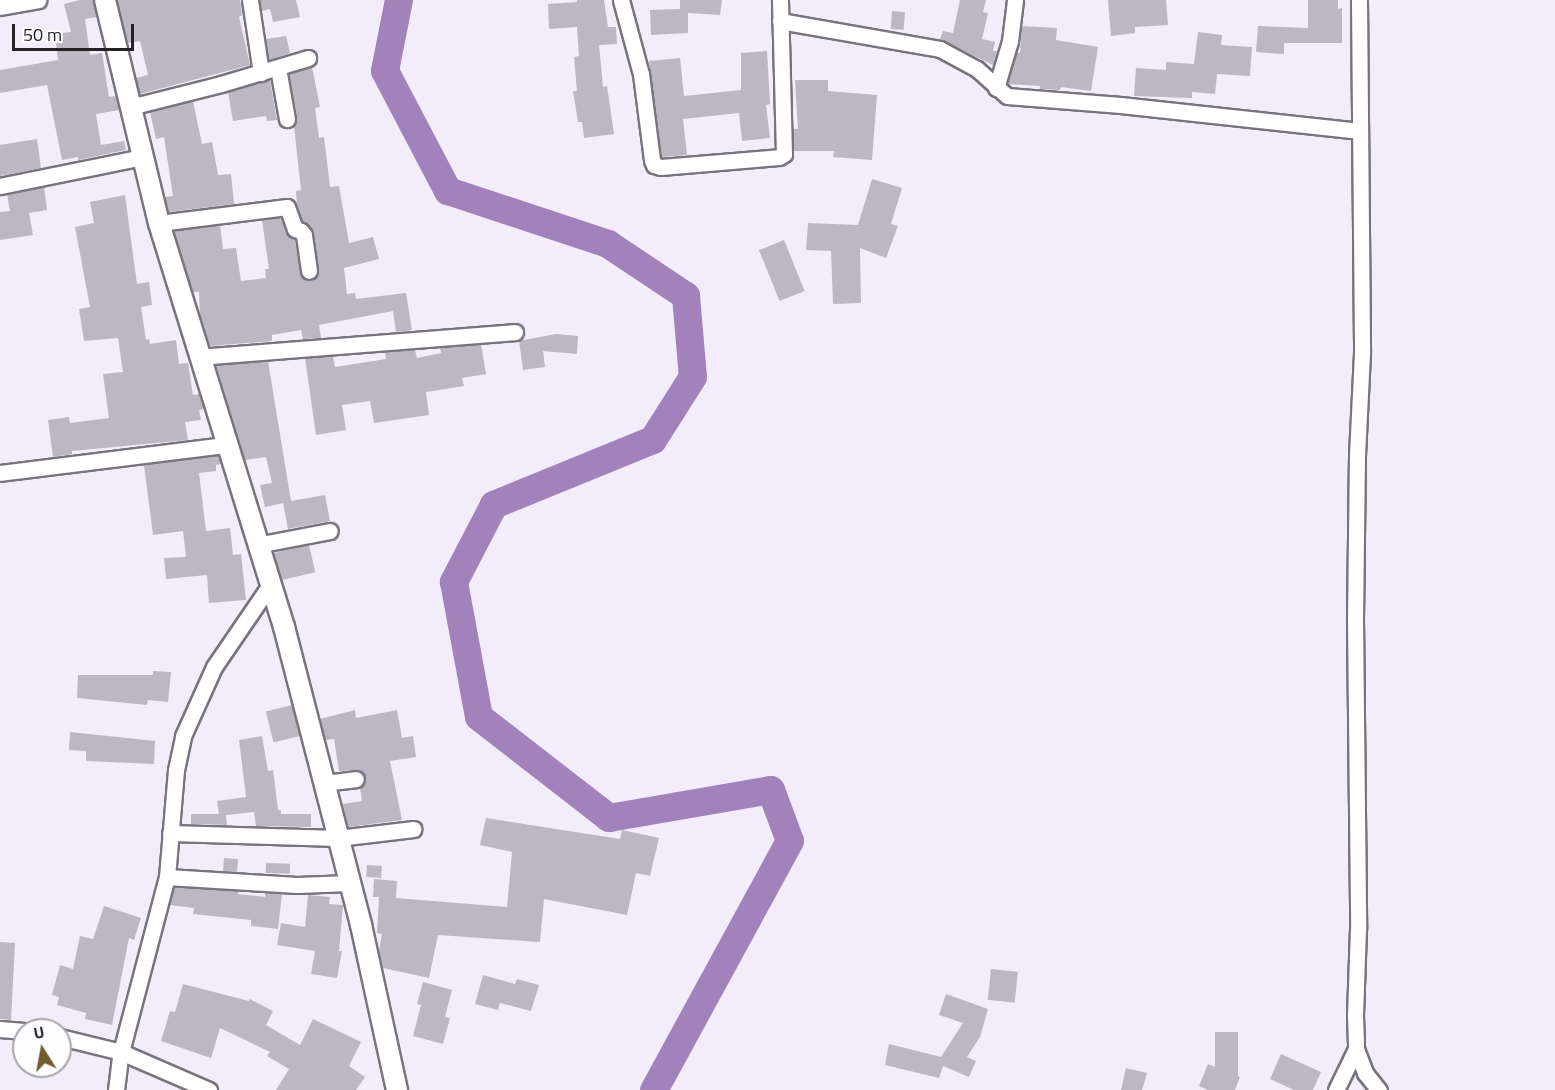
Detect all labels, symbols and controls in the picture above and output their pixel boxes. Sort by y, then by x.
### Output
scale bar [15,12,136,50]
text: 50 m [23,21,62,48]
north arrow [12,1018,72,1078]
text: U [32,1020,46,1045]

